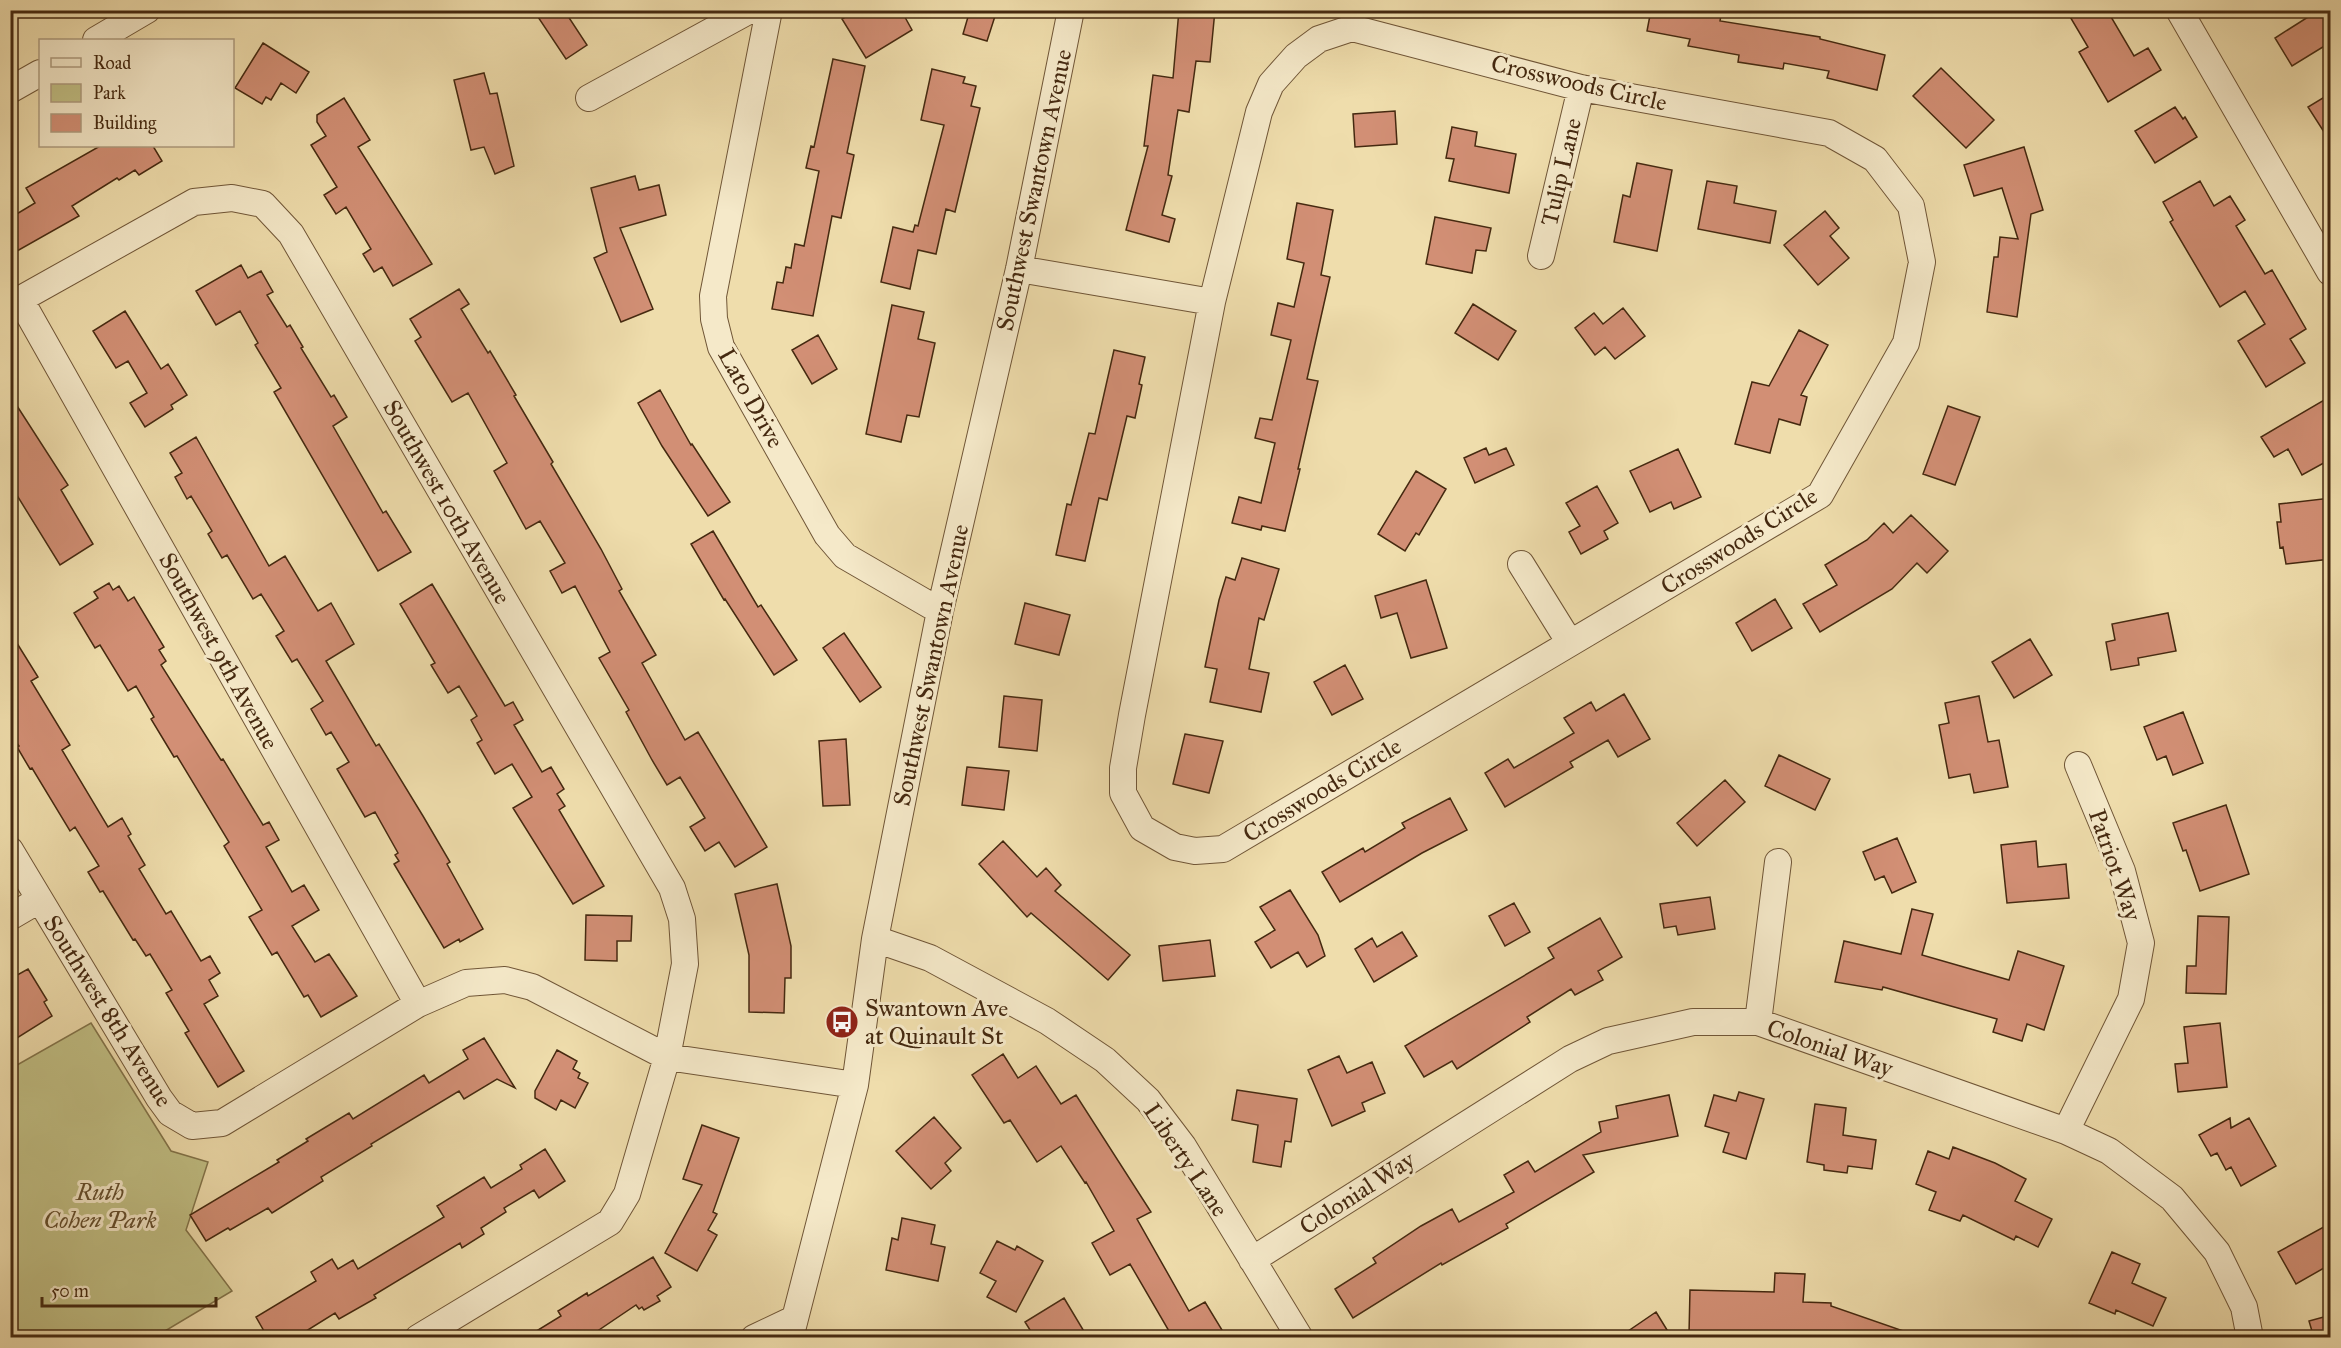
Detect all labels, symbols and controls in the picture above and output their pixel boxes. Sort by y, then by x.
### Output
legend [39,39,234,147]
street label: Southwest Swantown Avenue [989,46,1079,334]
street label: Crosswoods Circle [1488,48,1670,118]
text: Road [93,52,131,74]
text: Park [93,82,126,104]
text: Building [93,112,157,135]
street label: Tulip Lane [1534,115,1588,229]
street label: Lato Drive [711,343,791,453]
street label: Southwest 10th Avenue [376,395,518,609]
street label: Crosswoods Circle [1655,481,1823,601]
street label: Southwest Swantown Avenue [886,521,976,809]
street label: Southwest 9th Avenue [152,547,286,755]
street label: Crosswoods Circle [1237,731,1407,849]
street label: Patriot Way [2082,805,2148,925]
street label: Southwest 8th Avenue [37,910,179,1112]
place label: Swantown Ave at Quinault St [865,993,1008,1051]
bus stop icon: Swantown Ave at Quinault St [824,1004,860,1040]
street label: Colonial Way [1763,1012,1898,1084]
street label: Liberty Lane [1137,1097,1235,1223]
street label: Colonial Way [1294,1144,1421,1241]
park label: Ruth Cohen Park [43,1177,157,1235]
scale bar [42,1270,216,1308]
text: 50 m [51,1280,89,1302]

